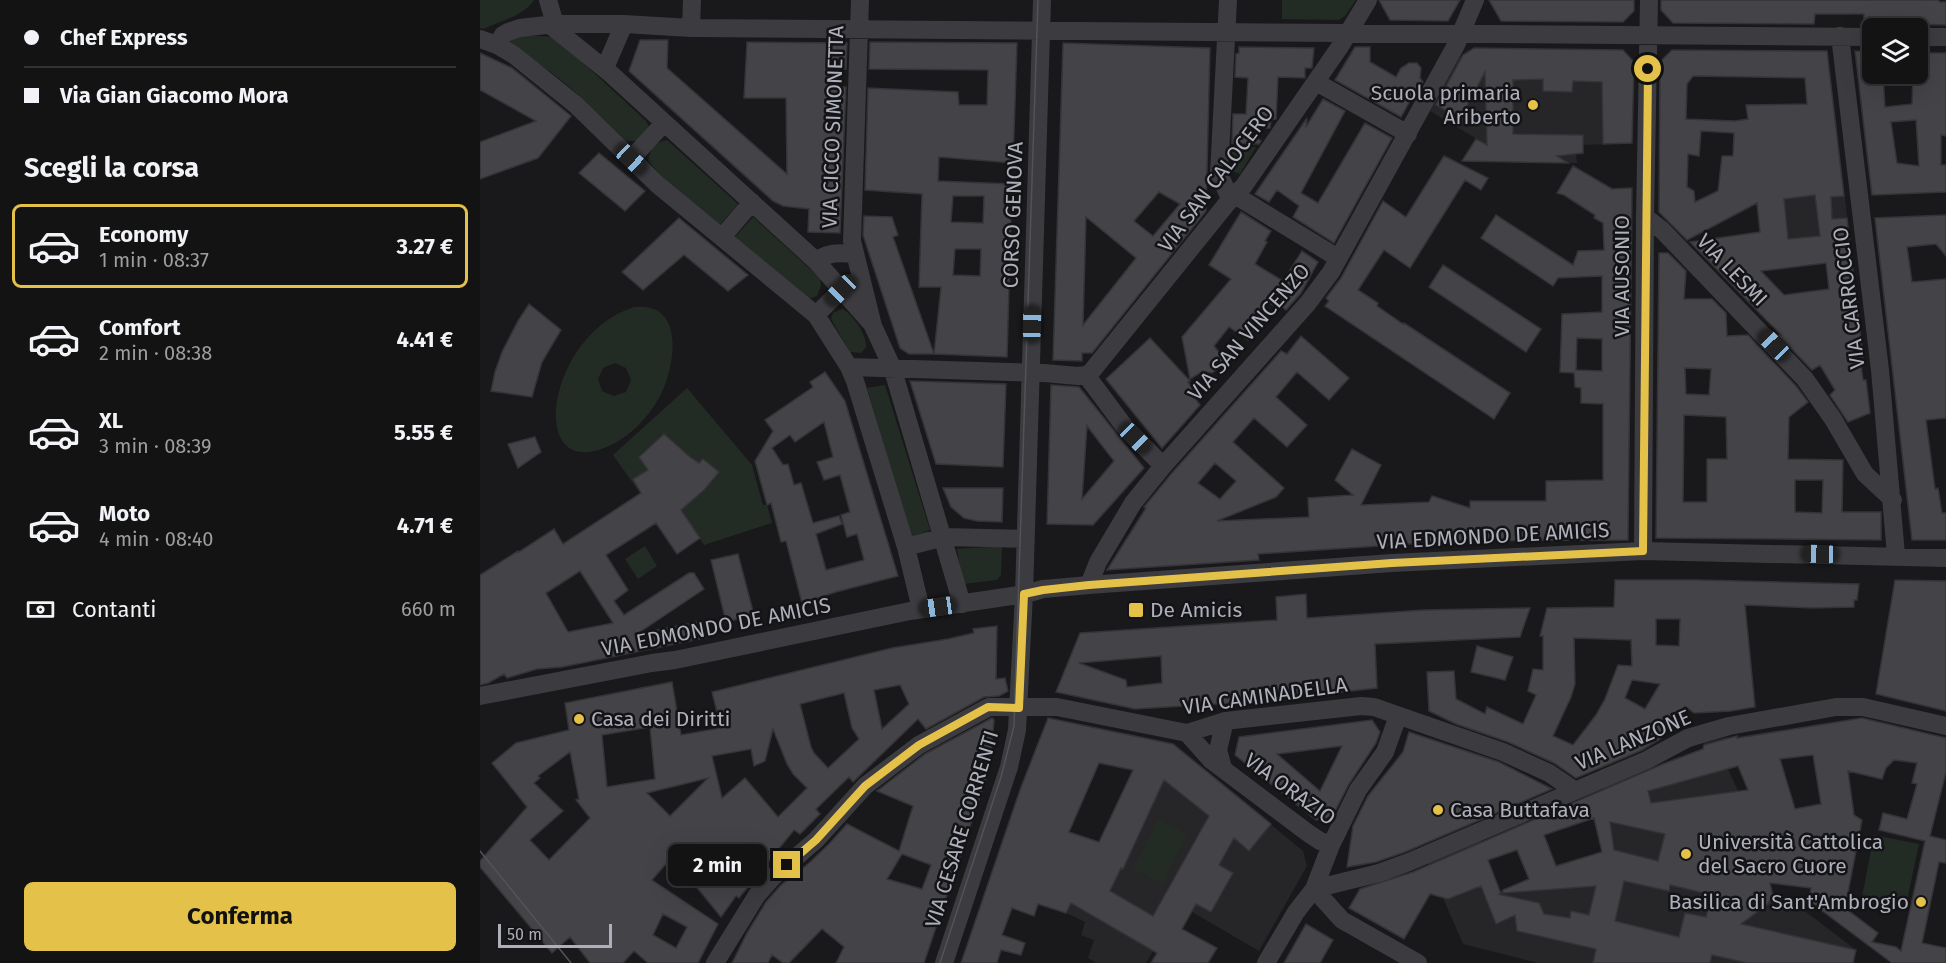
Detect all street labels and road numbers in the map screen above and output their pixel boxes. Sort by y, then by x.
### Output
street label: VIA CICCO SIMONETTA [816,25,850,229]
street label: VIA SAN CALOCERO [1152,101,1280,257]
street label: CORSO GENOVA [997,141,1029,289]
street label: VIA AUSONIO [1609,215,1635,337]
street label: VIA CARROCCIO [1827,226,1871,370]
street label: VIA LESMI [1691,228,1773,312]
street label: VIA SAN VINCENZO [1182,258,1316,406]
street label: VIA EDMONDO DE AMICIS [1376,517,1610,555]
street label: VIA EDMONDO DE AMICIS [599,592,833,662]
street label: VIA CAMINADELLA [1181,672,1349,720]
street label: VIA LANZONE [1571,704,1695,776]
street label: VIA CESARE CORRENTI [920,727,1004,931]
street label: VIA ORAZIO [1239,747,1341,831]

